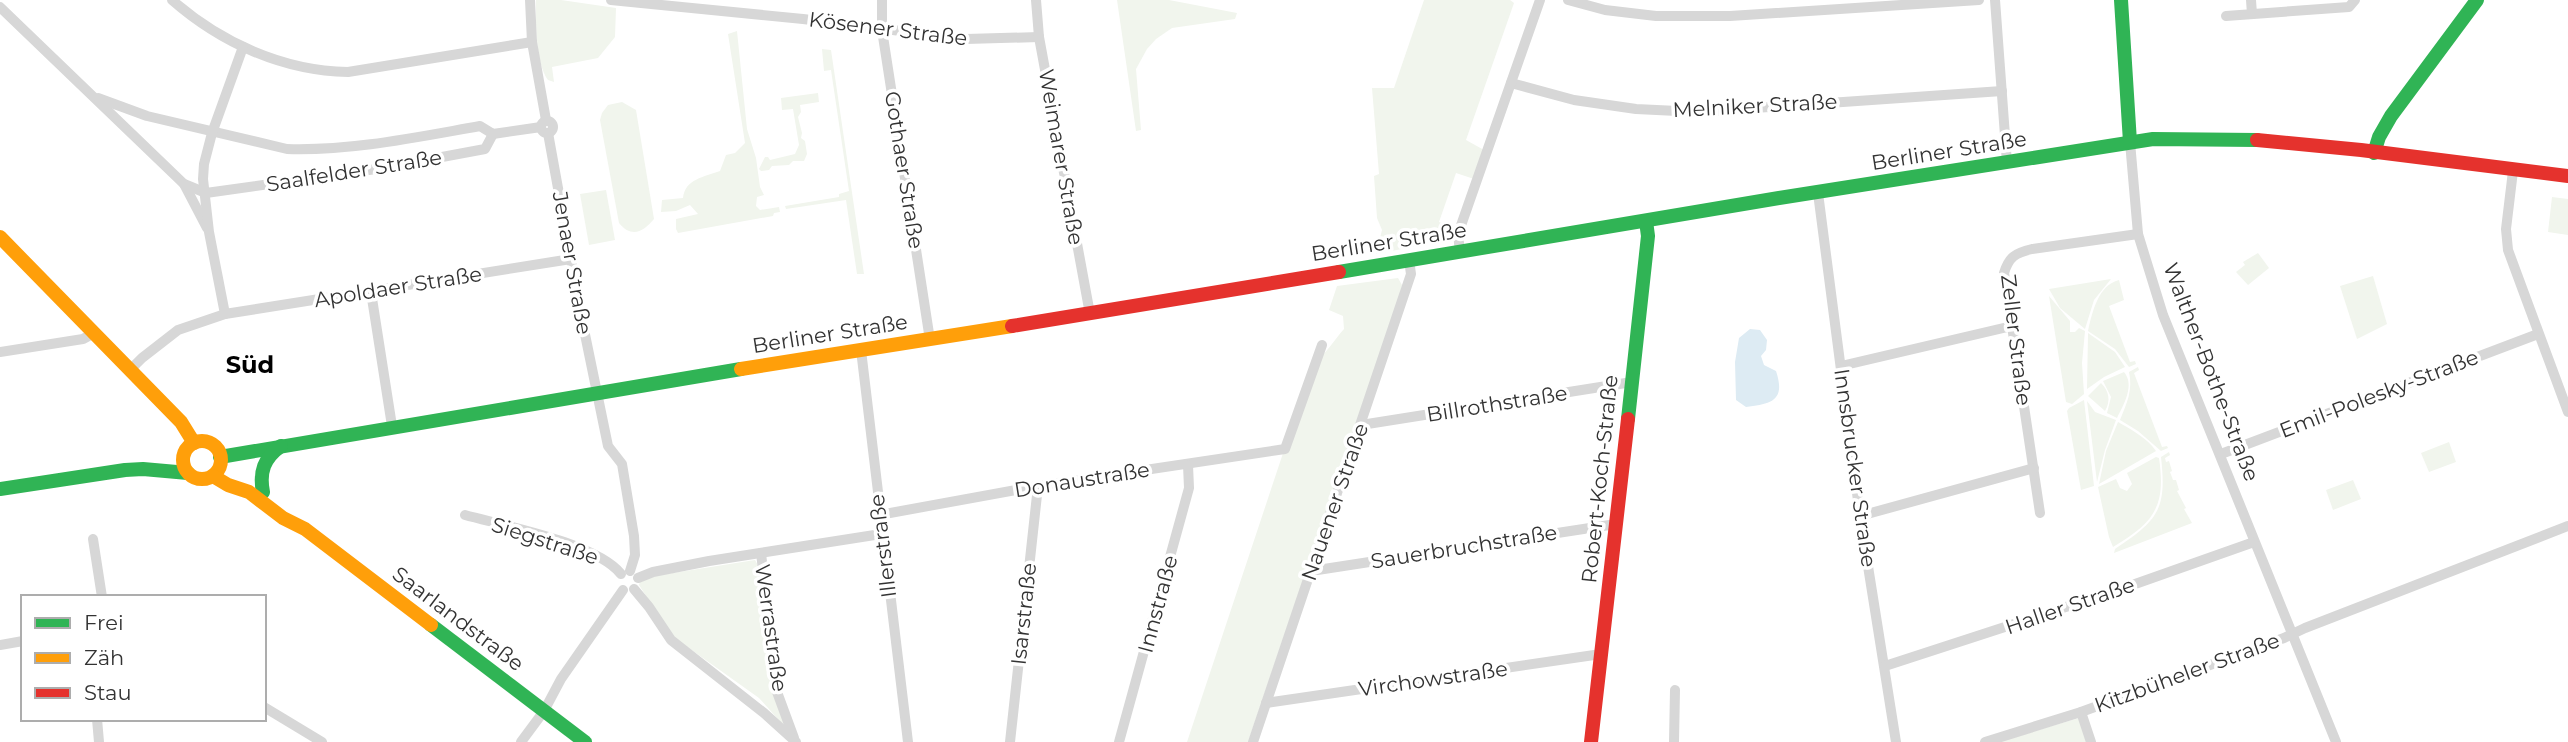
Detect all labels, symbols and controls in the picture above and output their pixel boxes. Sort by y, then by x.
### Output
street label: Kösener Straße [807,6,969,51]
street label: Weimarer Straße [1034,67,1089,247]
street label: Gothaer Straße [880,89,929,251]
street label: Melniker Straße [1672,89,1838,122]
street label: Berliner Straße [1869,126,2028,175]
street label: Saalfelder Straße [264,144,444,197]
street label: Jenaer Straße [547,189,597,336]
street label: Berliner Straße [1309,217,1468,266]
street label: Walther-Bothe-Straße [2158,259,2265,485]
street label: Apoldaer Straße [312,261,484,312]
street label: Zeller Straße [1996,273,2037,407]
street label: Berliner Straße [750,309,909,358]
street label: Emil-Polesky-Straße [2276,344,2482,443]
district label: Süd [226,350,274,379]
street label: Innsbrucker Straße [1829,367,1882,569]
street label: Robert-Koch-Straße [1576,373,1623,584]
street label: Billrothstraße [1425,380,1569,427]
street label: Nauener Straße [1296,420,1373,584]
street label: Donaustraße [1012,456,1151,503]
street label: Illerstraße [864,493,901,599]
street label: Siegstraße [488,511,602,570]
street label: Sauerbruchstraße [1369,519,1559,574]
street label: Innstraße [1132,552,1183,655]
street label: Saarlandstraße [388,561,529,676]
street label: Isarstraße [1006,562,1041,666]
street label: Werrastraße [750,563,793,693]
street label: Haller Straße [2002,572,2138,639]
legend [21,595,266,721]
text: Frei [84,610,124,635]
street label: Kitzbüheler Straße [2091,627,2283,718]
text: Zäh [84,645,124,670]
street label: Virchowstraße [1357,656,1509,701]
text: Stau [84,680,132,705]

